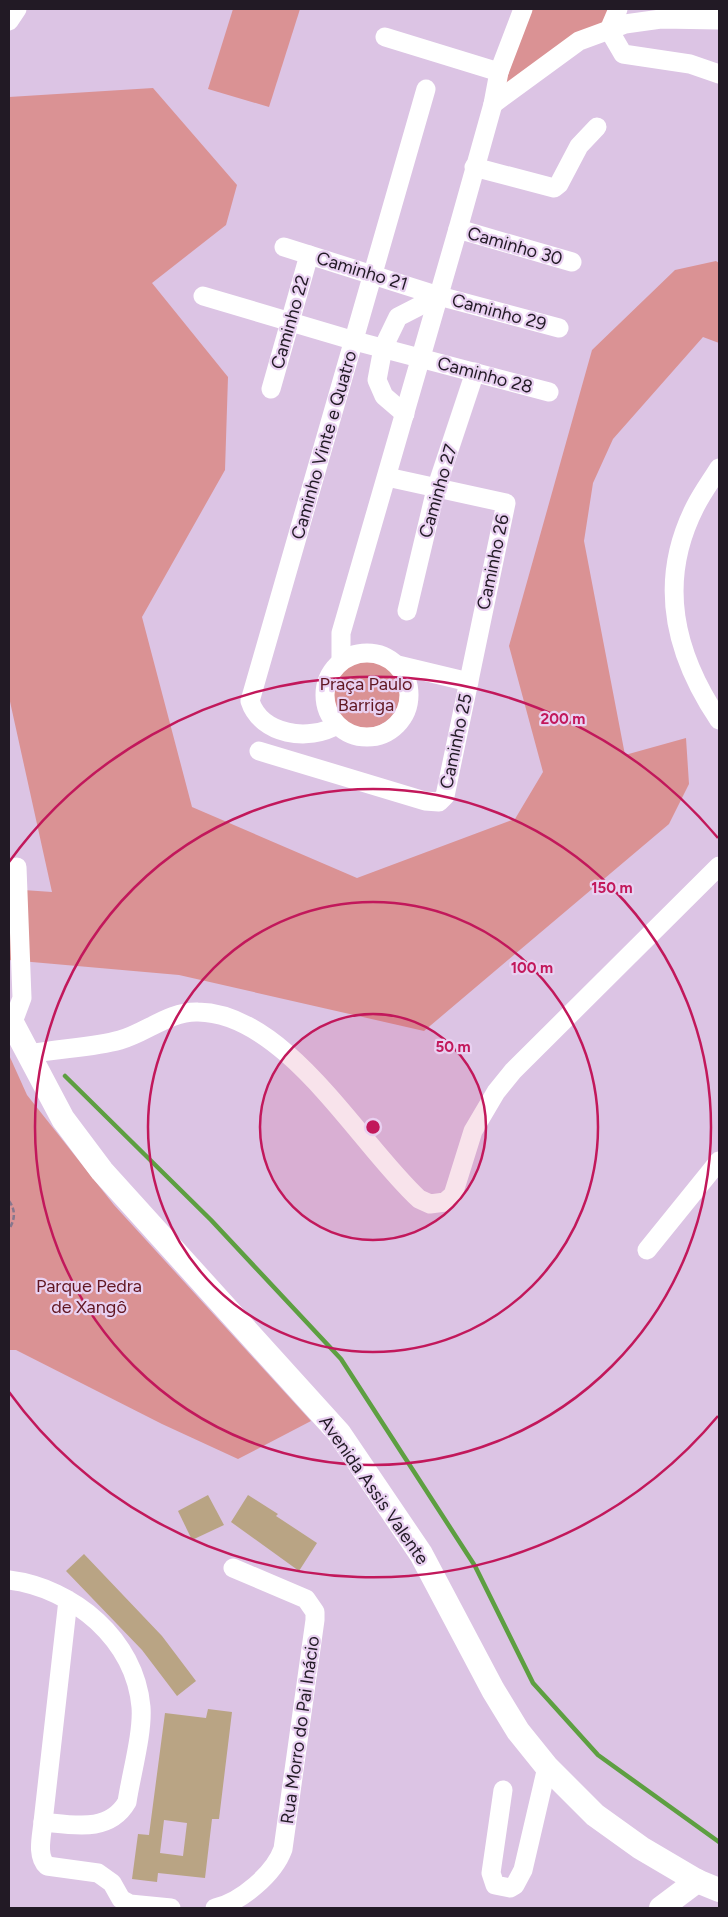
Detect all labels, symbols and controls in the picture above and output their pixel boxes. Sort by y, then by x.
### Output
street label: Caminho 30 [465,222,565,270]
street label: Caminho 21 [314,247,410,295]
street label: Caminho 22 [266,272,314,372]
street label: Caminho 29 [449,289,549,335]
street label: Caminho Vinte e Quatro [287,348,361,542]
street label: Caminho 28 [435,352,535,398]
street label: Caminho 27 [414,441,462,540]
street label: Caminho 26 [472,512,514,612]
park label: Praça Paulo Barriga [320,673,412,716]
street label: Caminho 25 [435,691,477,791]
text: 200 m [541,710,585,728]
text: 150 m [591,879,633,897]
text: 100 m [511,959,553,977]
text: 50 m [435,1038,471,1056]
centre of rings [364,1118,382,1136]
park label: Parque Pedra de Xangô [36,1275,142,1318]
street label: Avenida Assis Valente [314,1411,434,1569]
street label: Rua Morro do Pai Inácio [276,1635,324,1825]

